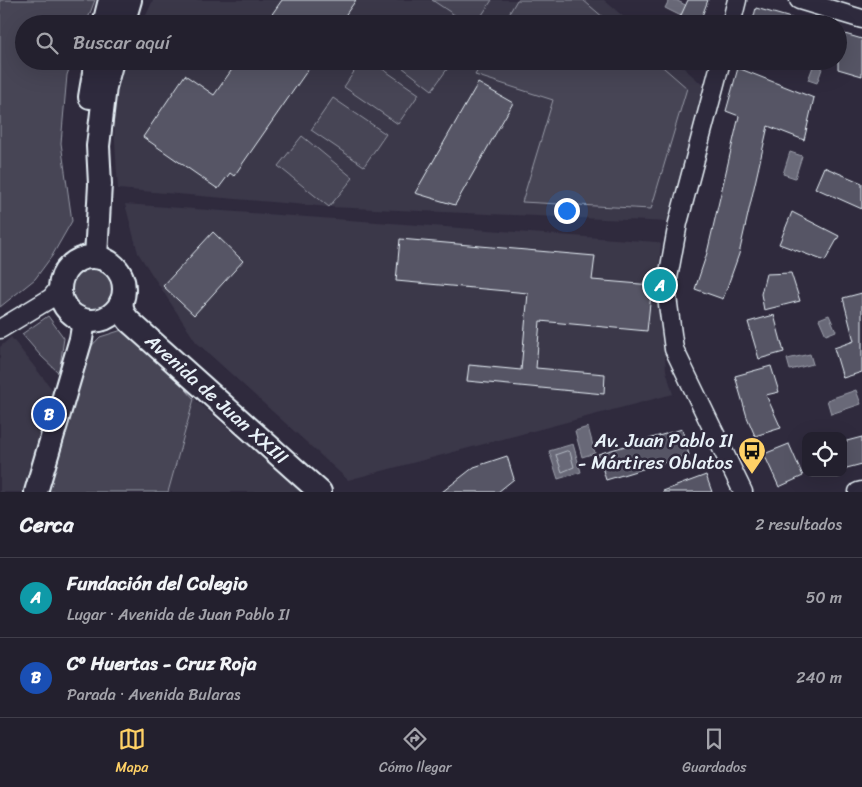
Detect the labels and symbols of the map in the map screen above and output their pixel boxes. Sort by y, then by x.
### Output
your location [554,198,580,224]
pin: A [644,266,676,304]
street label: Avenida de Juan XXIII [137,325,296,473]
pin: B [33,395,65,433]
place label: Av. Juan Pablo II - Mártires Oblatos [578,424,733,479]
bus stop icon: Av. Juan Pablo II - Mártires Oblatos [737,436,767,475]

